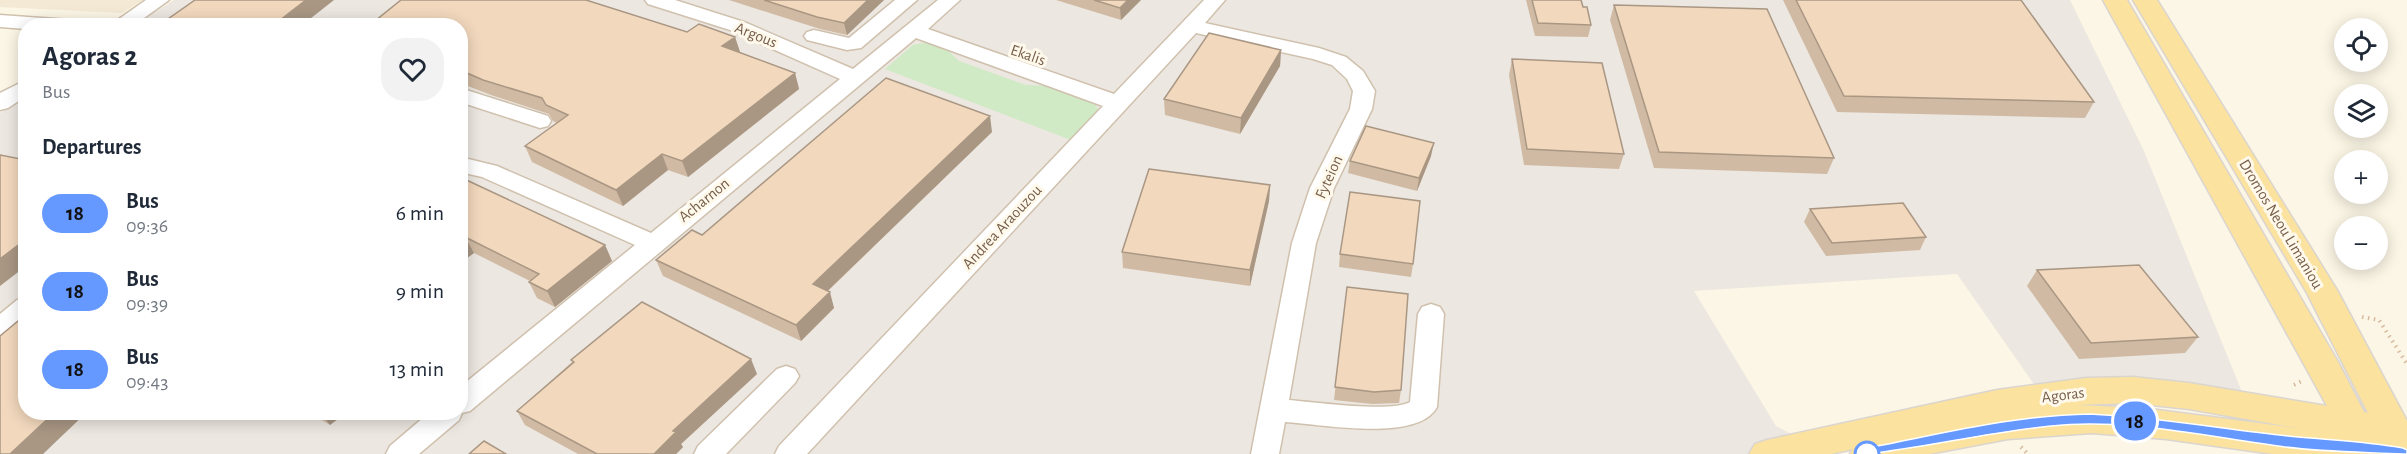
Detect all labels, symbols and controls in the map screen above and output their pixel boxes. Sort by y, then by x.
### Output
map controls [2334,18,2388,270]
button: locate [2334,18,2388,72]
street label: Argous [733,19,779,51]
button: heart [381,38,444,101]
street label: Ekalis [1008,42,1048,68]
text: Agoras 2 [42,43,137,71]
text: Bus [42,82,70,102]
button: layers [2334,84,2388,138]
text: Departures [42,136,142,158]
button: + [2334,150,2388,204]
street label: Fyteion [1312,153,1347,202]
street label: Dromos Neou Limaniou [2236,157,2326,291]
street label: Acharnon [676,175,732,225]
street label: Andrea Araouzou [959,182,1045,272]
text: Bus [126,190,159,212]
text: 6 min [396,202,444,224]
text: 18 [66,203,84,224]
text: 09:36 [126,216,168,236]
button: − [2334,216,2388,270]
text: Bus [126,268,159,290]
text: 9 min [396,280,444,302]
text: 18 [66,281,84,302]
text: 09:39 [126,294,168,314]
text: Bus [126,346,159,368]
text: 13 min [389,358,444,380]
text: 18 [66,359,84,380]
text: 09:43 [126,372,168,392]
street label: Agoras [2041,384,2085,406]
line badge: 18 [2108,402,2162,440]
text: 18 [2126,411,2144,432]
unlabelled marker [1854,441,1880,454]

